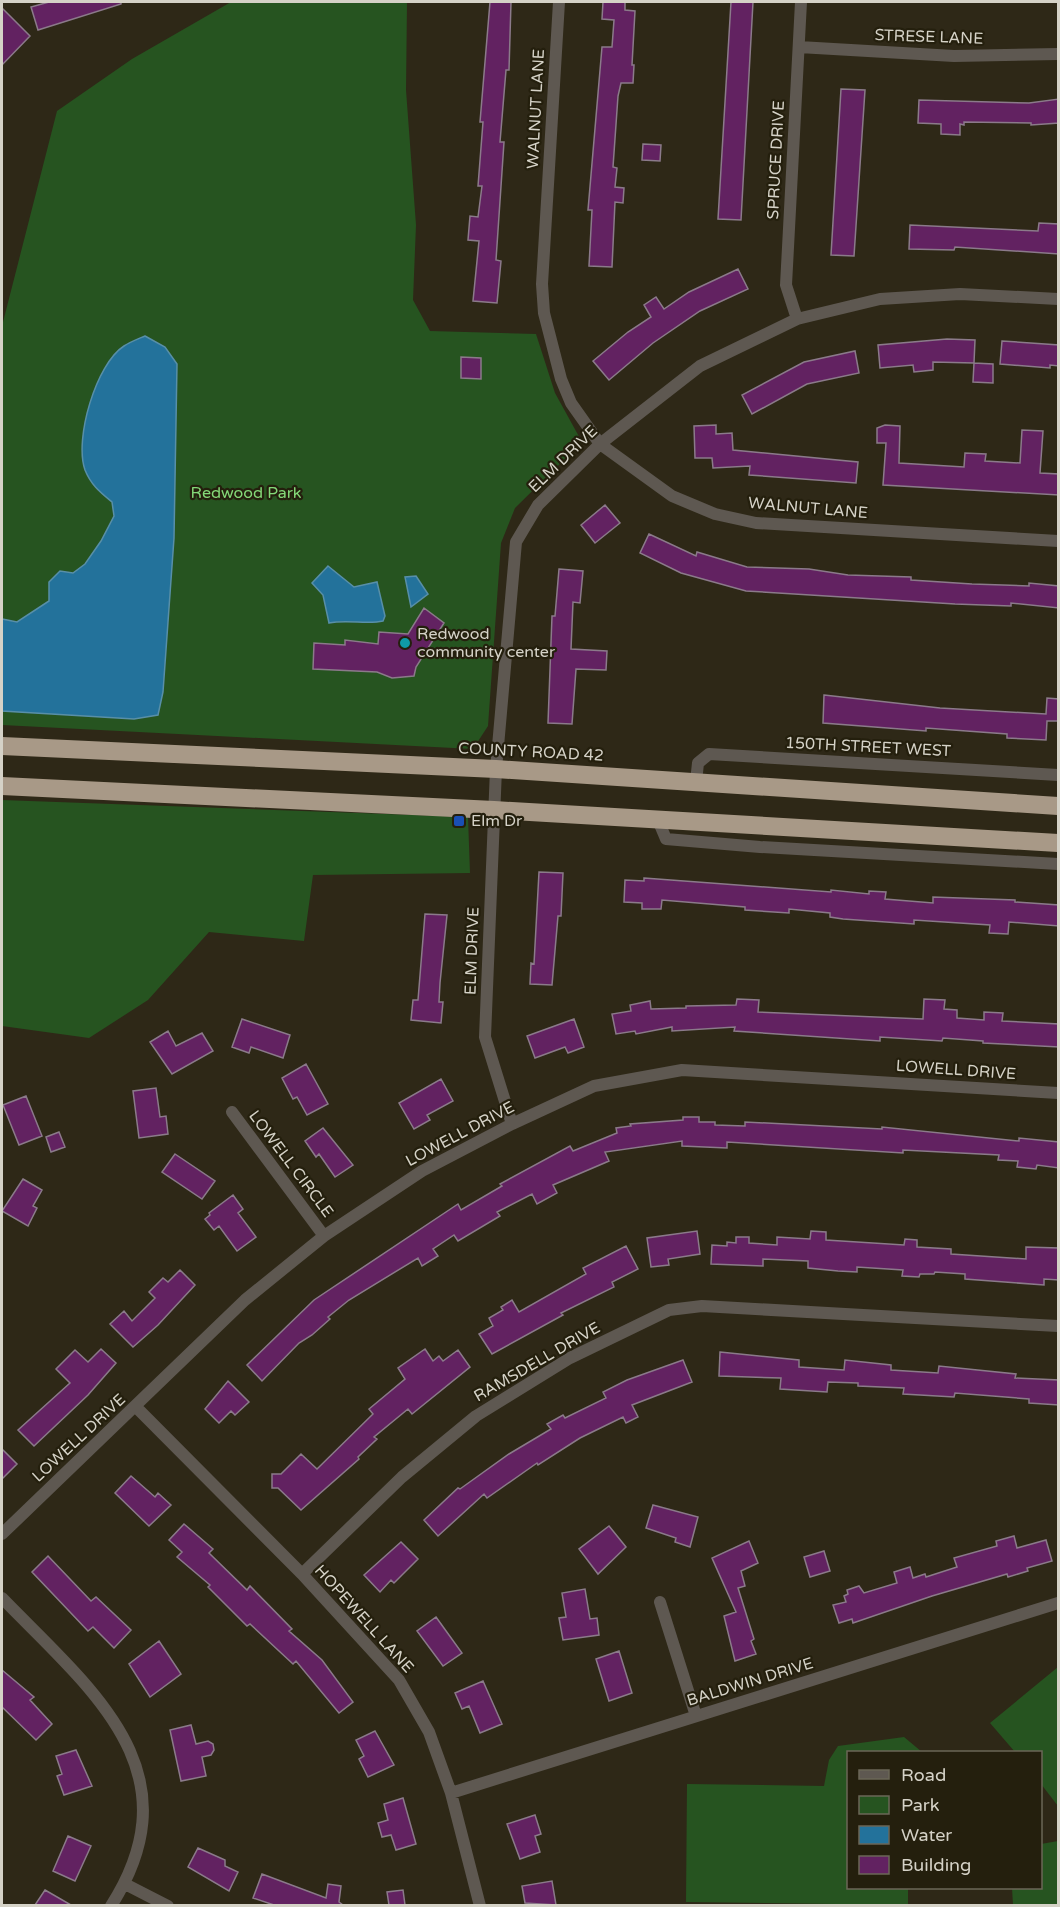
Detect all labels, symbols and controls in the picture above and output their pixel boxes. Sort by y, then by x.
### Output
street label: STRESE LANE [874,25,984,49]
street label: WALNUT LANE [523,49,549,169]
street label: SPRUCE DRIVE [763,100,789,220]
street label: ELM DRIVE [524,421,602,497]
park label: Redwood Park [191,483,302,503]
street label: WALNUT LANE [747,493,869,523]
place label: Redwood community center [417,624,556,662]
marker: Redwood community center [398,636,412,650]
street label: 150TH STREET WEST [784,733,952,761]
street label: COUNTY ROAD 42 [458,738,604,766]
place label: Elm Dr [471,811,523,831]
marker: Elm Dr [452,814,466,828]
street label: ELM DRIVE [460,907,484,995]
street label: LOWELL DRIVE [895,1056,1017,1084]
street label: LOWELL DRIVE [402,1097,518,1171]
street label: LOWELL CIRCLE [244,1107,338,1221]
street label: RAMSDELL DRIVE [470,1318,604,1406]
street label: LOWELL DRIVE [28,1390,130,1486]
street label: HOPEWELL LANE [310,1561,418,1677]
street label: BALDWIN DRIVE [684,1653,816,1711]
legend [847,1751,1042,1889]
text: Road [901,1764,946,1786]
text: Park [901,1794,940,1816]
text: Water [901,1824,952,1846]
text: Building [901,1854,971,1876]

